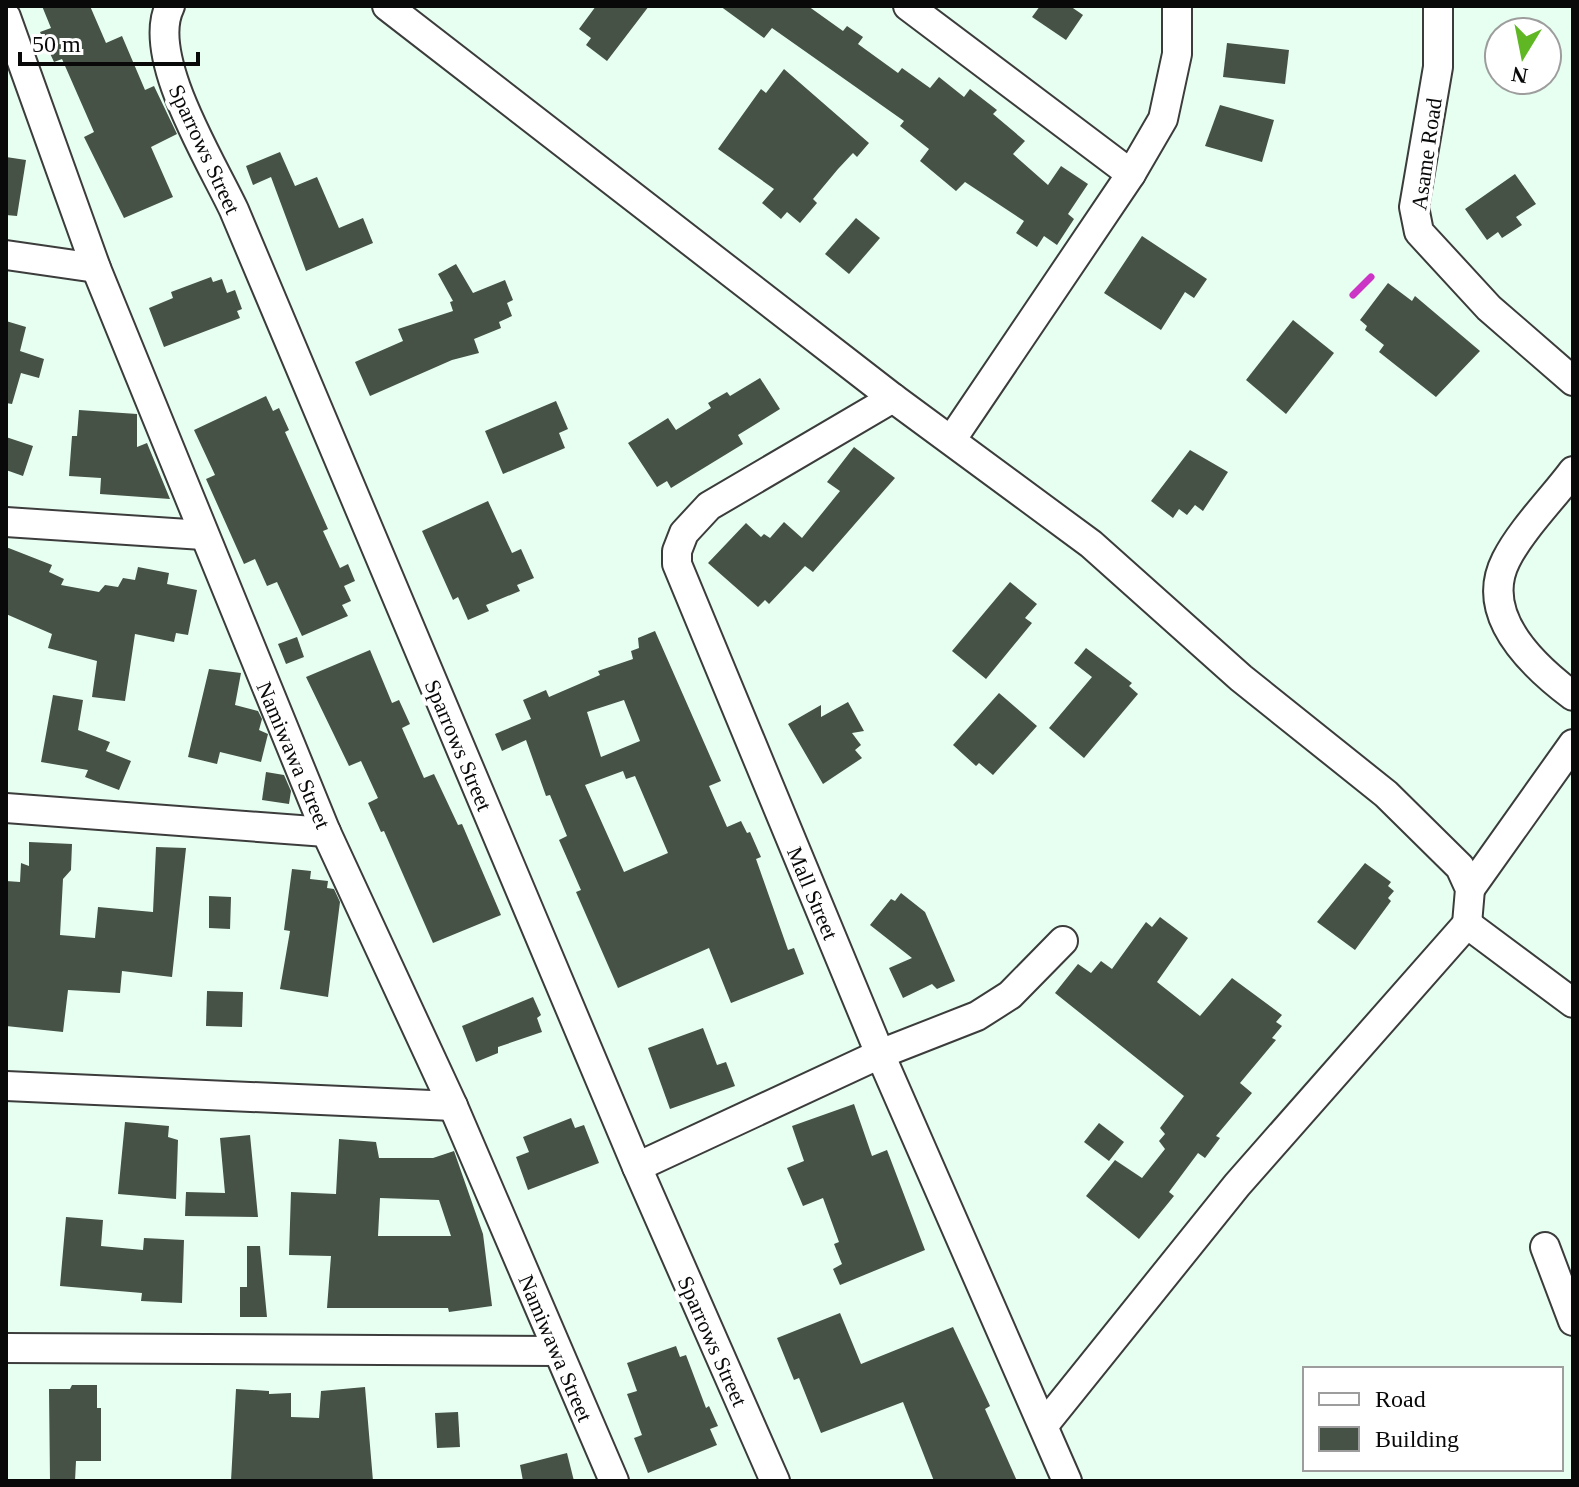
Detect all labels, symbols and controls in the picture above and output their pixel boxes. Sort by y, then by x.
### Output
scale bar [20,16,198,66]
north arrow [1483,16,1563,96]
text: 50 m [32,31,81,57]
text: N [1510,61,1530,89]
street label: Sparrows Street [164,81,245,218]
street label: Asame Road [1406,96,1447,212]
street label: Sparrows Street [420,676,497,814]
street label: Namiwawa Street [251,678,336,832]
street label: Mall Street [782,843,843,943]
street label: Namiwawa Street [513,1271,598,1425]
street label: Sparrows Street [673,1272,752,1410]
legend [1303,1367,1563,1471]
text: Road [1375,1386,1426,1412]
text: Building [1375,1426,1459,1452]

